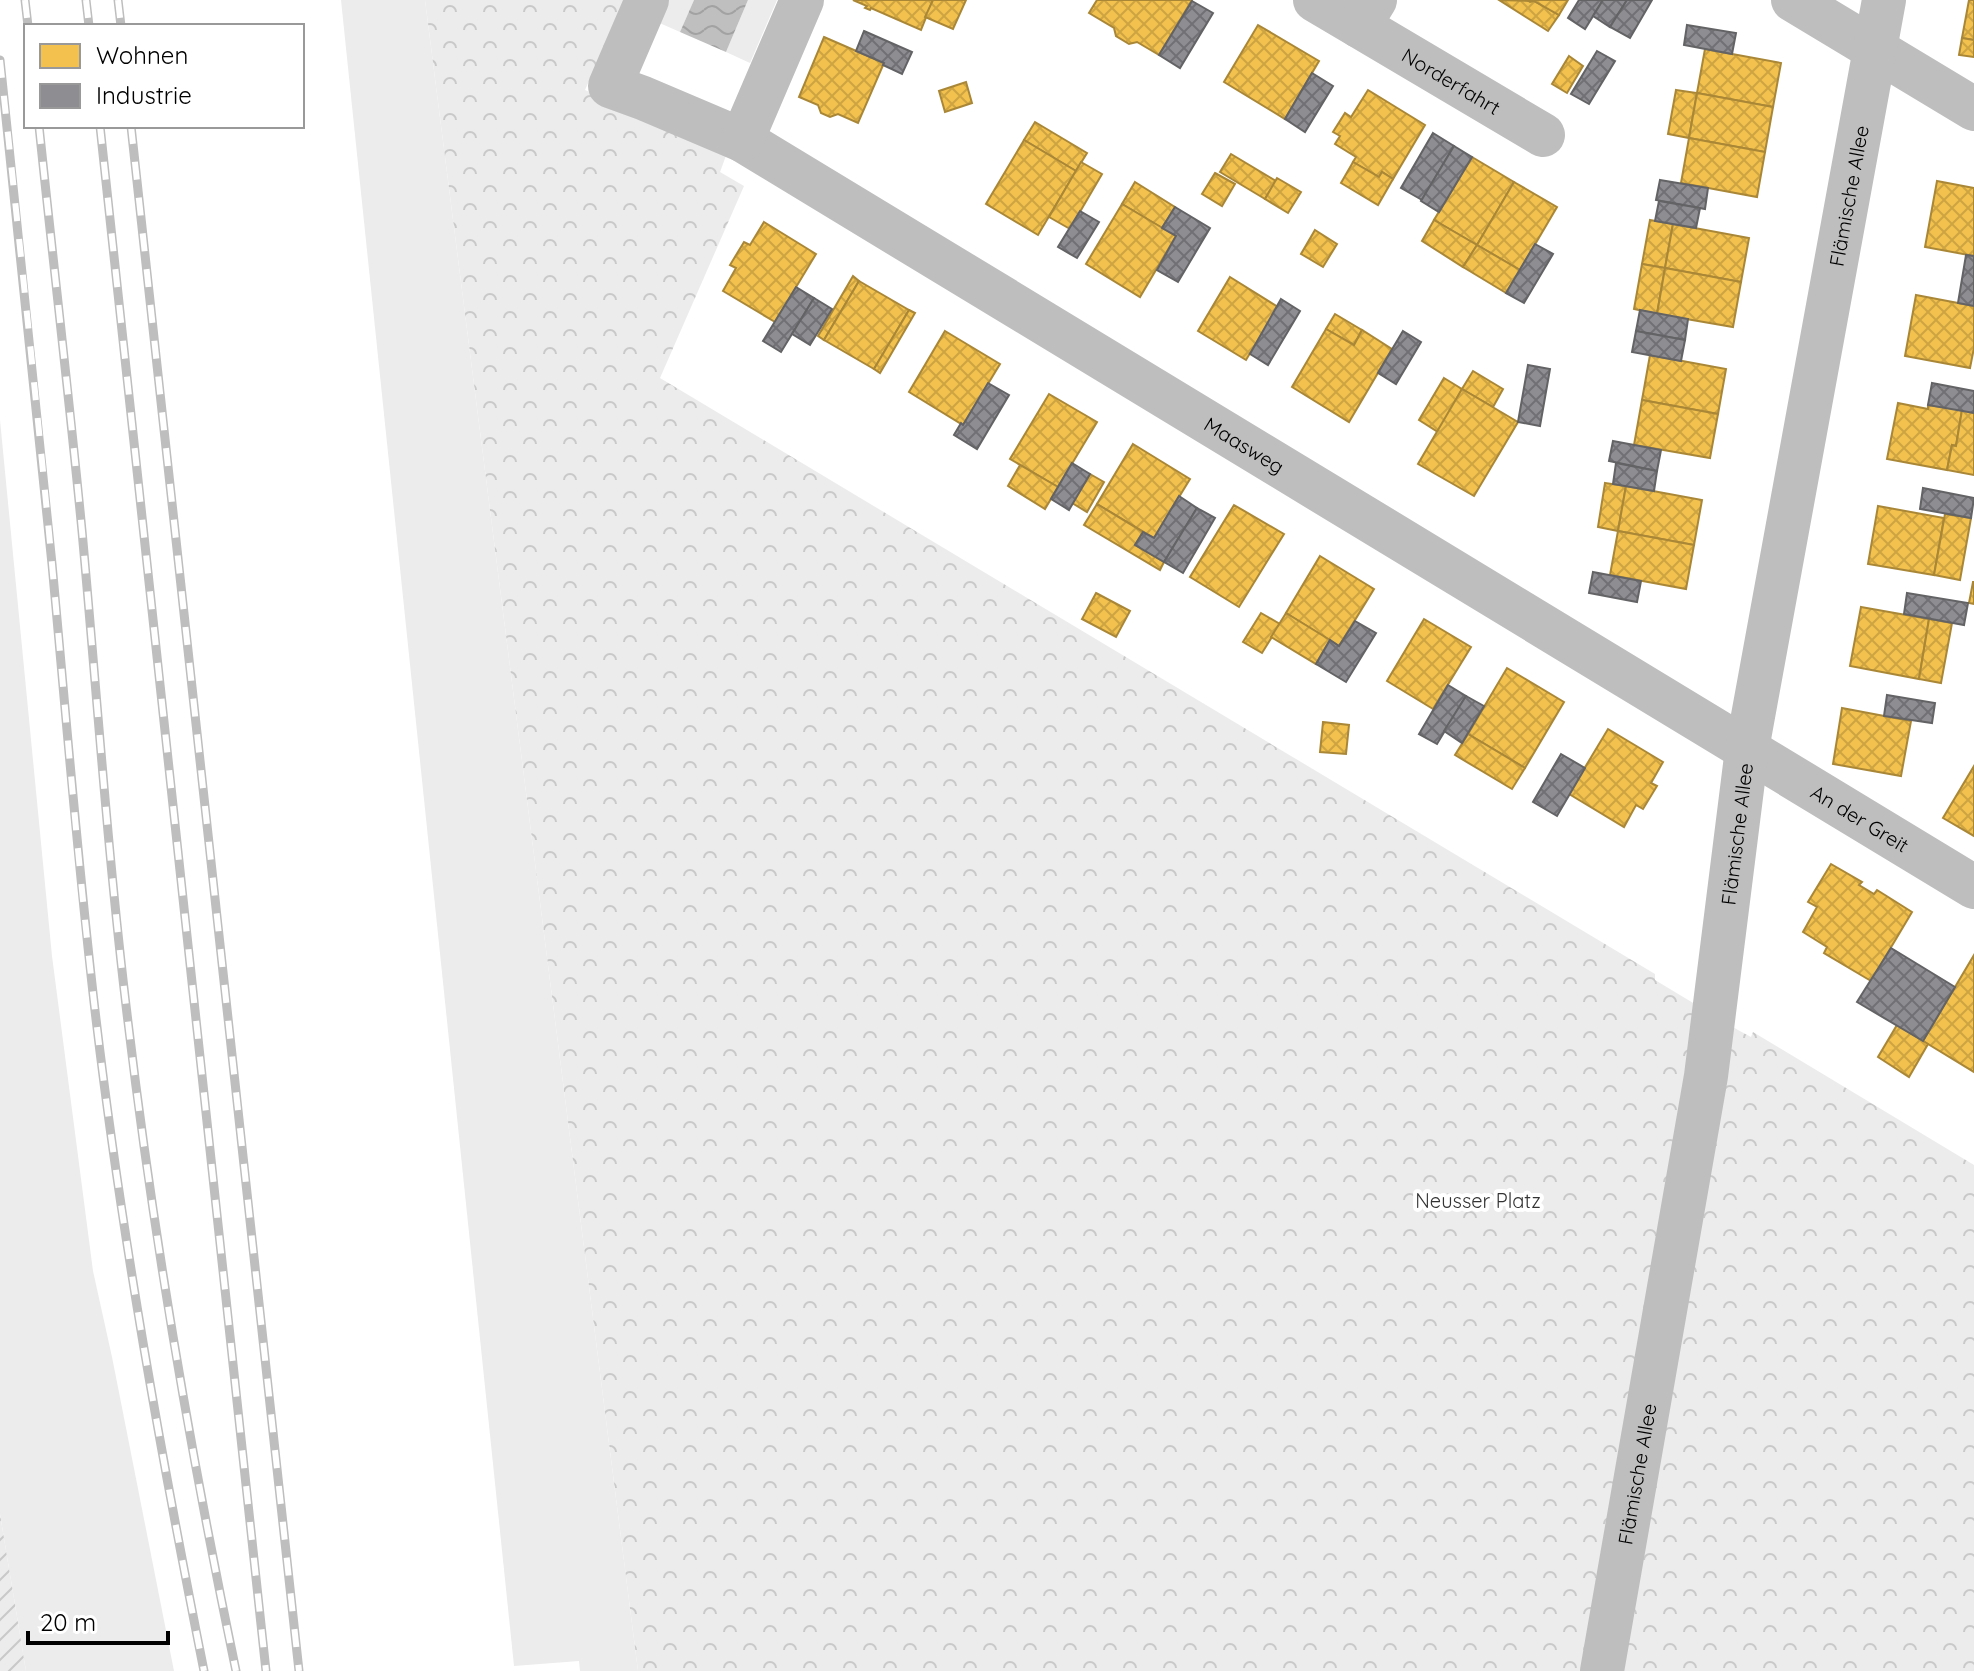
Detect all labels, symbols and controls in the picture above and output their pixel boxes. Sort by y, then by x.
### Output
legend [24,24,304,128]
text: Wohnen [96,40,188,70]
street label: Norderfahrt [1398,42,1505,120]
text: Industrie [96,80,192,110]
street label: Flämische Allee [1823,123,1873,268]
street label: Maasweg [1200,411,1289,479]
street label: Flämische Allee [1715,761,1758,906]
street label: An der Greit [1807,779,1914,857]
park label: Neusser Platz [1415,1188,1541,1213]
street label: Flämische Allee [1612,1401,1661,1547]
scale bar [28,1595,168,1645]
text: 20 m [40,1607,96,1637]

